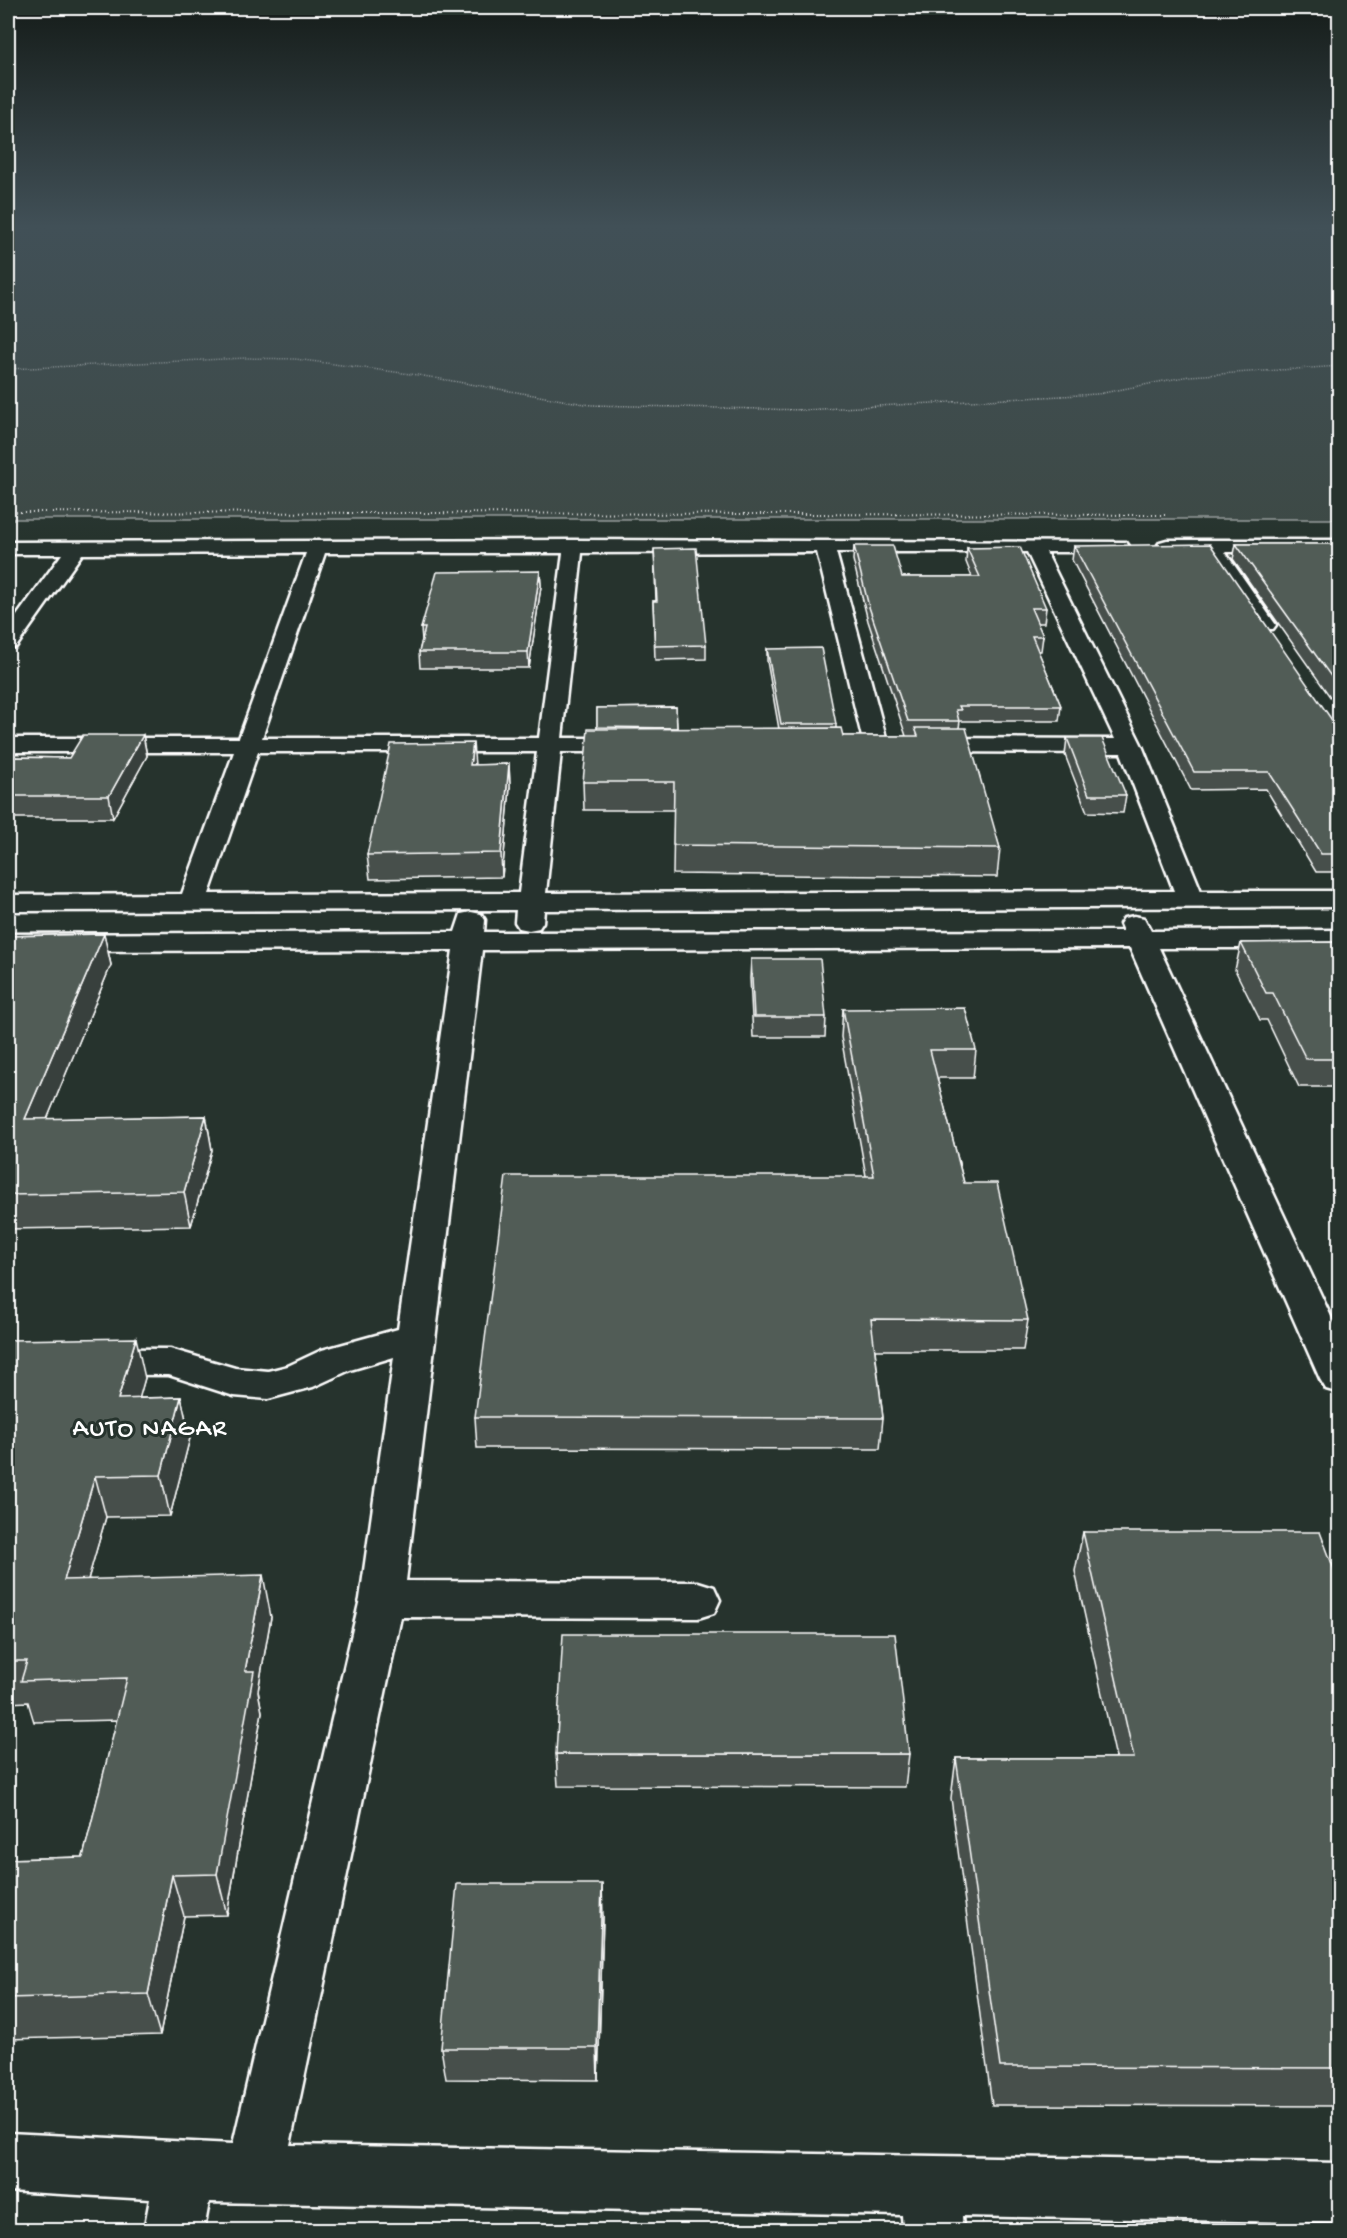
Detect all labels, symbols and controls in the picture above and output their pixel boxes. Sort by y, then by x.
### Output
district label: AUTO NAGAR [73,1415,227,1446]

